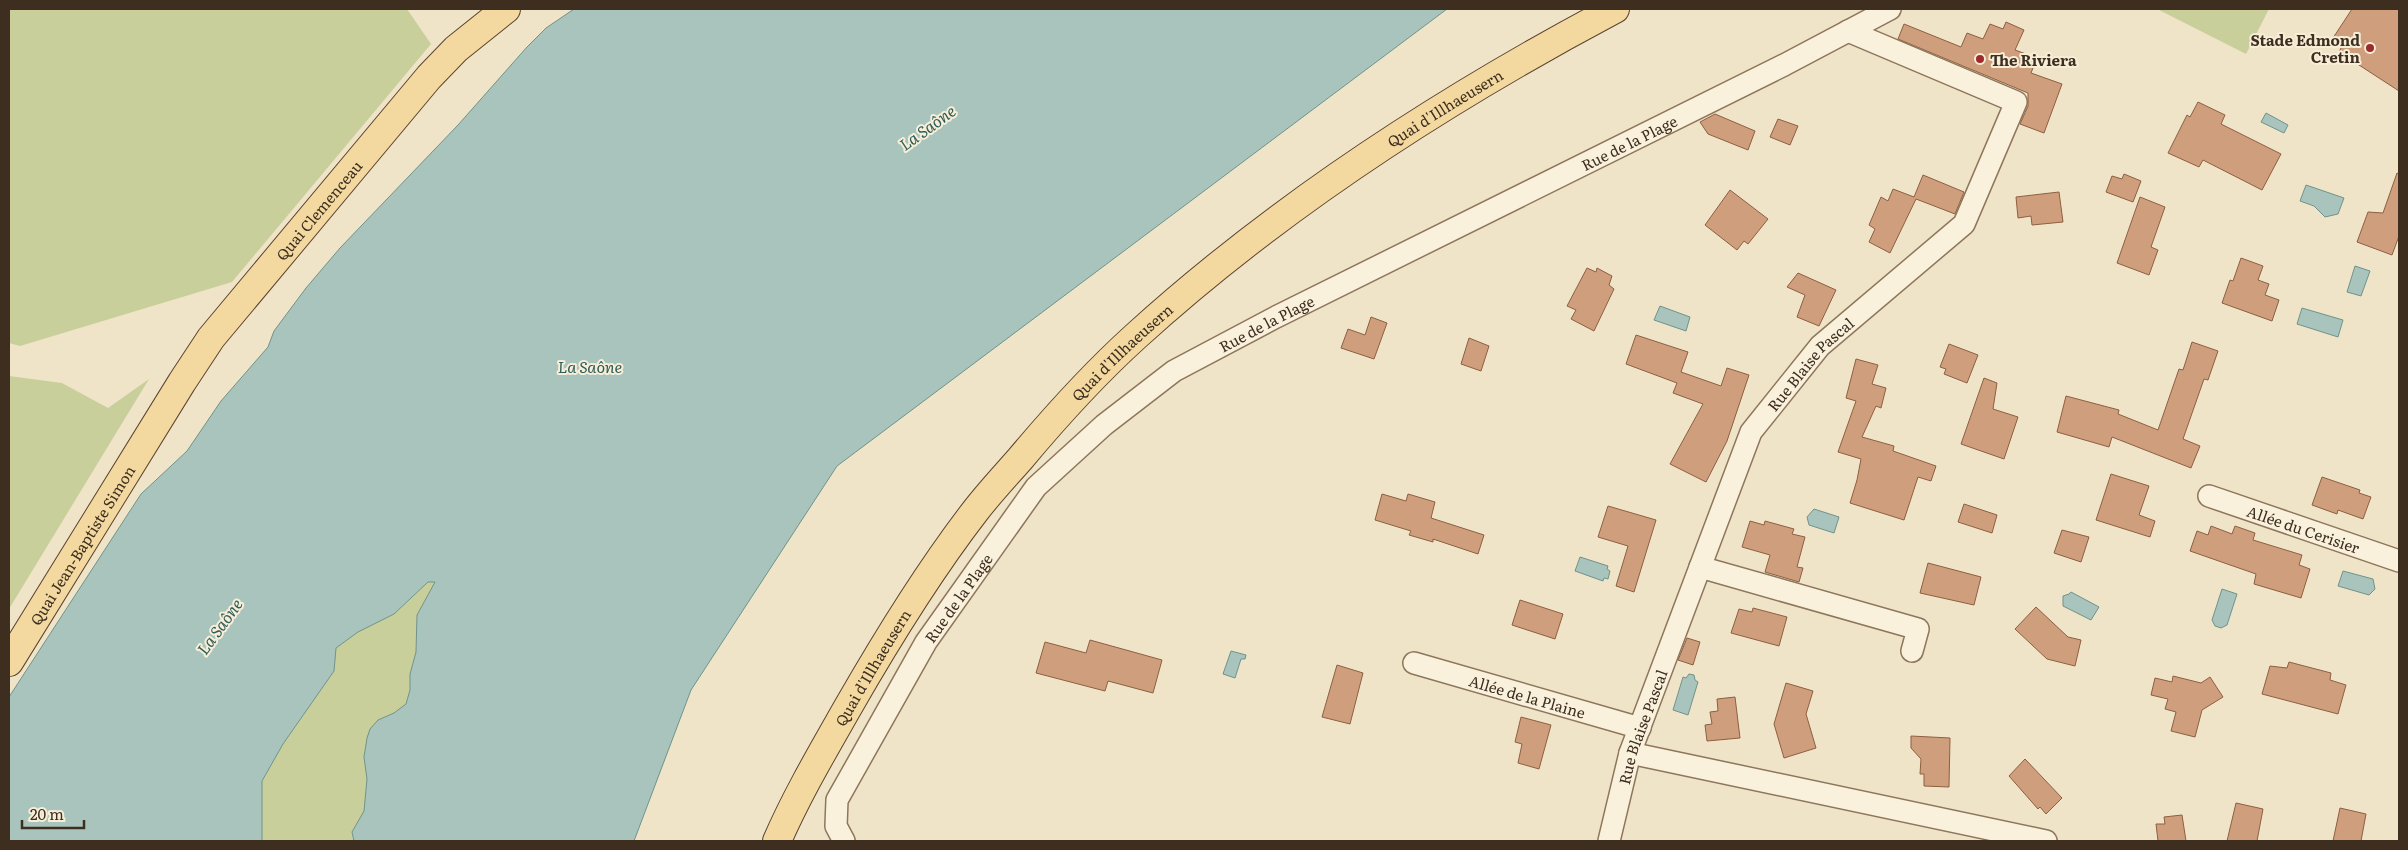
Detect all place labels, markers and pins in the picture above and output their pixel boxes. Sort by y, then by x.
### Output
place label: Stade Edmond Cretin [2250,28,2361,68]
marker: Stade Edmond Cretin [2364,42,2376,54]
place label: The Riviera [1990,48,2077,71]
marker: The Riviera [1974,53,1986,65]

